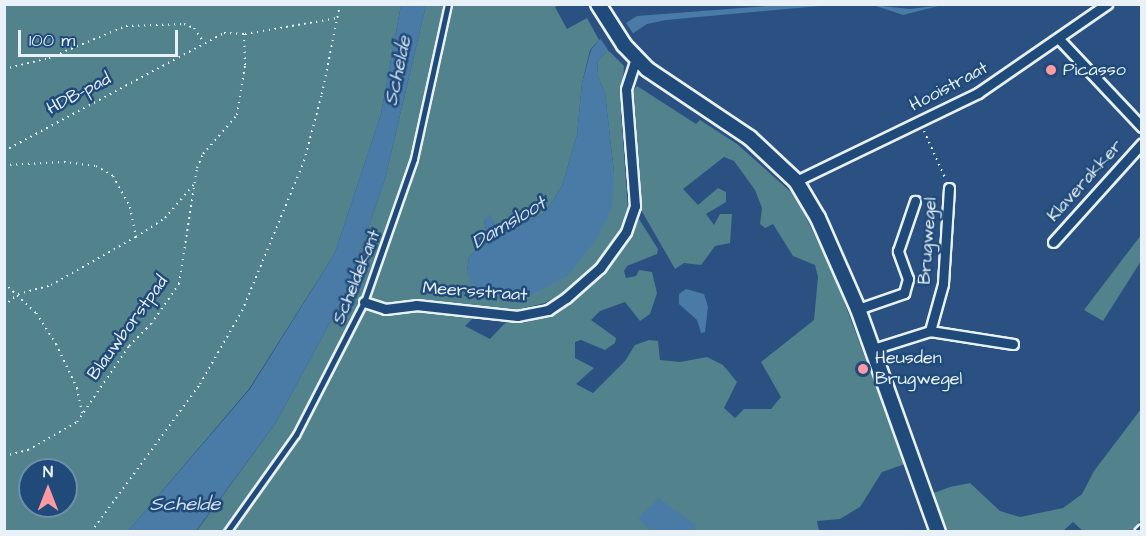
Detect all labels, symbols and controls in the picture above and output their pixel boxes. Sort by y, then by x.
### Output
scale bar [21,18,182,56]
text: 100 m [29,28,75,53]
water label: Schelde [379,34,417,108]
street label: Hooistraat [906,57,992,117]
place label: Picasso [1063,59,1126,81]
marker: Picasso [1044,63,1058,77]
street label: HDB-pad [43,68,115,120]
street label: Klaverakker [1043,136,1127,226]
water label: Damsloot [467,191,551,255]
street label: Brugwegel [914,197,942,285]
street label: Scheldekant [328,227,386,327]
street label: Blauwborstpad [83,272,173,384]
street label: Meersstraat [422,278,528,306]
place label: Heusden Brugwegel [875,348,962,391]
marker: Heusden Brugwegel [856,362,870,376]
north arrow [18,458,78,518]
text: N [43,461,53,483]
water label: Schelde [150,492,220,516]

